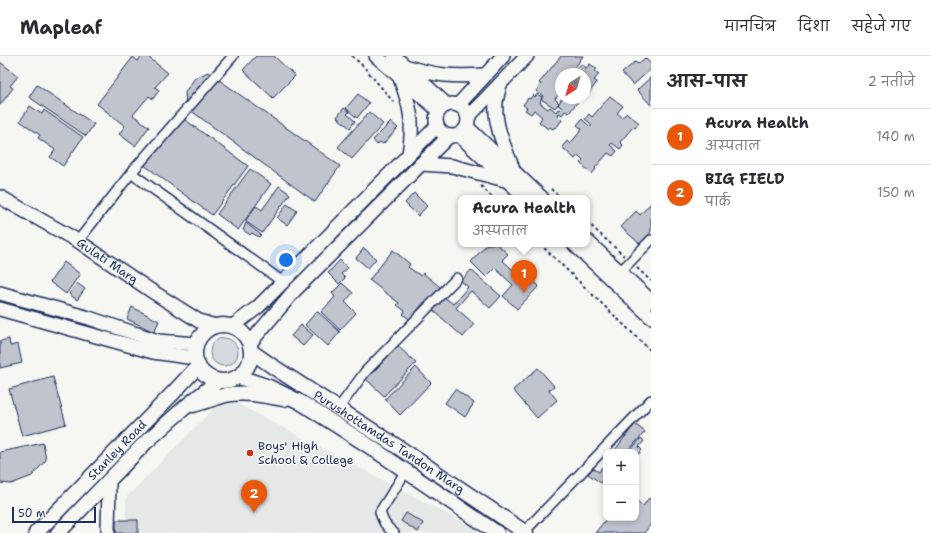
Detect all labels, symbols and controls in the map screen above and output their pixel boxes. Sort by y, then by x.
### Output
text: Mapleaf [20,15,102,40]
text: मानचित्र [725,17,776,35]
text: दिशा [798,17,830,35]
text: सहेजे गए [852,17,911,35]
north arrow [555,68,591,104]
text: आस-पास [667,70,747,92]
text: 2 नतीजे [868,73,915,90]
text: Acura Health [705,113,809,133]
text: 1 [677,128,683,145]
text: 140 m [876,128,915,145]
text: अस्पताल [705,137,760,154]
text: BIG FIELD [705,169,785,189]
text: 2 [675,184,685,201]
text: 150 m [877,184,915,201]
text: पार्क [705,193,731,210]
popup [458,195,590,247]
text: Acura Health [472,198,576,218]
text: अस्पताल [472,222,527,239]
street label: Gulati Marg [74,234,141,287]
your location [276,250,296,270]
pin: 1 [511,260,537,293]
street label: Purushottamdas Tandon Marg [311,387,468,497]
street label: Stanley Road [84,416,150,483]
place label: Boys' High School & College [258,438,354,468]
marker: Boys' High School & College [245,448,255,458]
map controls [603,449,639,521]
button: + [603,449,639,485]
pin: 2 [241,480,267,513]
button: − [603,485,639,521]
scale bar [12,505,96,524]
text: 50 m [18,506,46,521]

